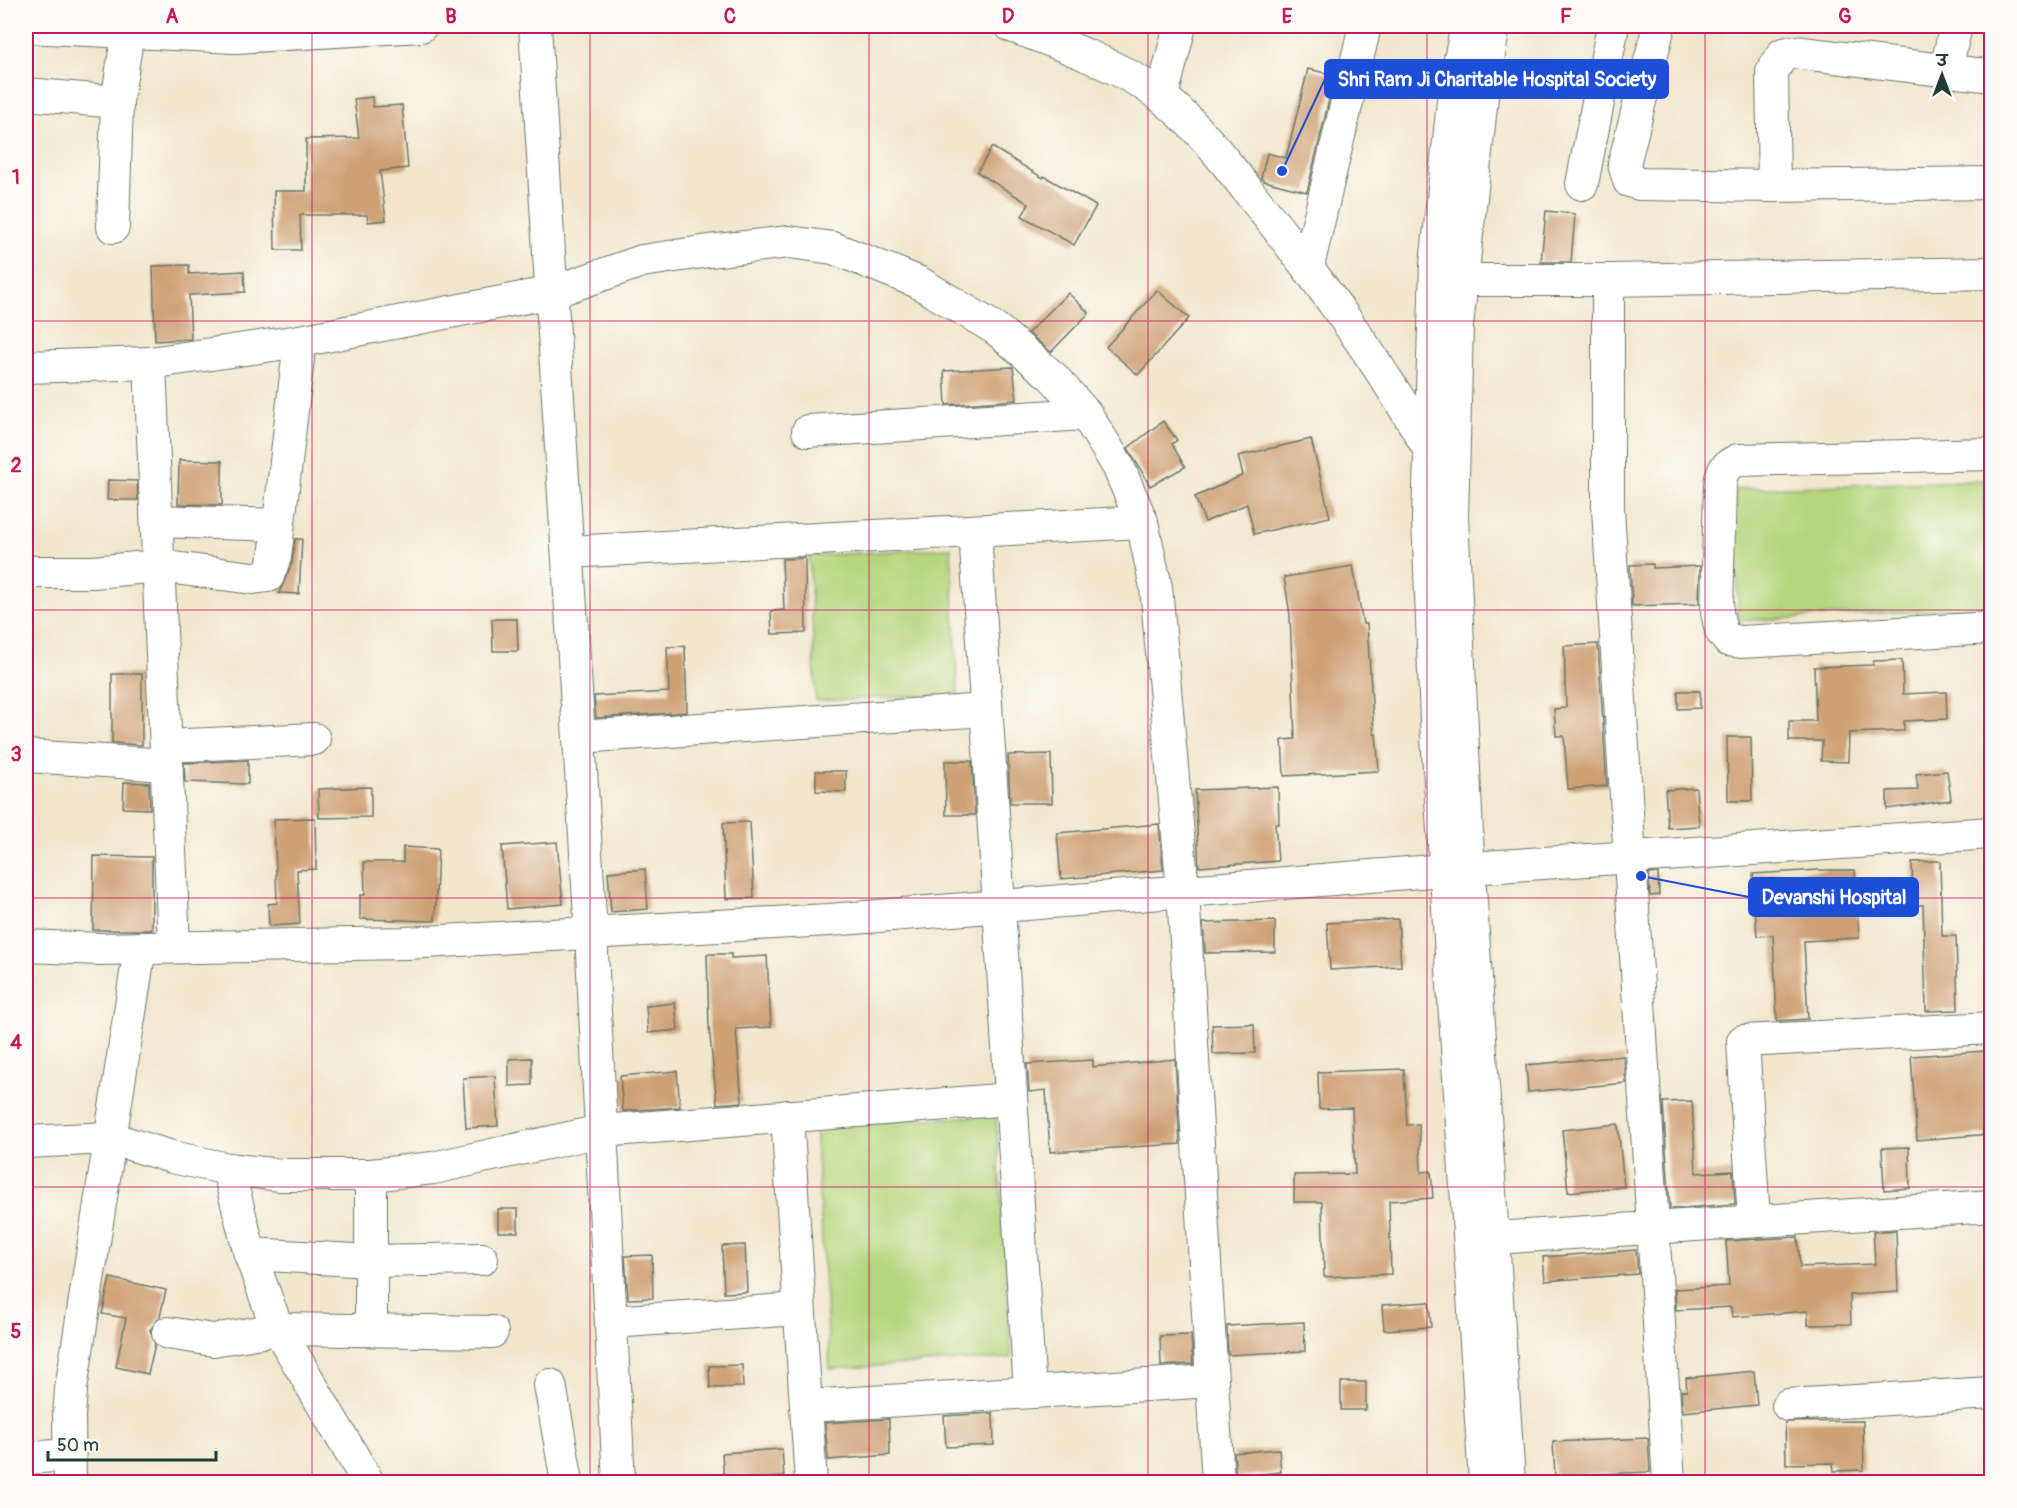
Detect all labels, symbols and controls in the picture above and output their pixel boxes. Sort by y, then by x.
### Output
text: A [166,4,179,29]
text: B [445,4,457,29]
text: C [724,4,736,29]
text: D [1002,4,1015,29]
text: E [1282,4,1293,29]
text: F [1560,4,1572,29]
text: G [1838,4,1852,29]
north arrow [1912,45,1972,105]
text: उ [1935,51,1949,71]
callout: Shri Ram Ji Charitable Hospital Society [1325,60,1668,98]
text: Shri Ram Ji Charitable Hospital Society [1338,67,1657,92]
text: 1 [12,165,20,190]
text: 2 [10,453,22,478]
text: 3 [10,742,22,767]
callout: Devanshi Hospital [1749,878,1918,916]
text: Devanshi Hospital [1762,885,1906,910]
text: 4 [10,1030,22,1055]
text: 5 [11,1319,22,1344]
scale bar [48,1424,216,1462]
text: 50 m [57,1434,99,1457]

